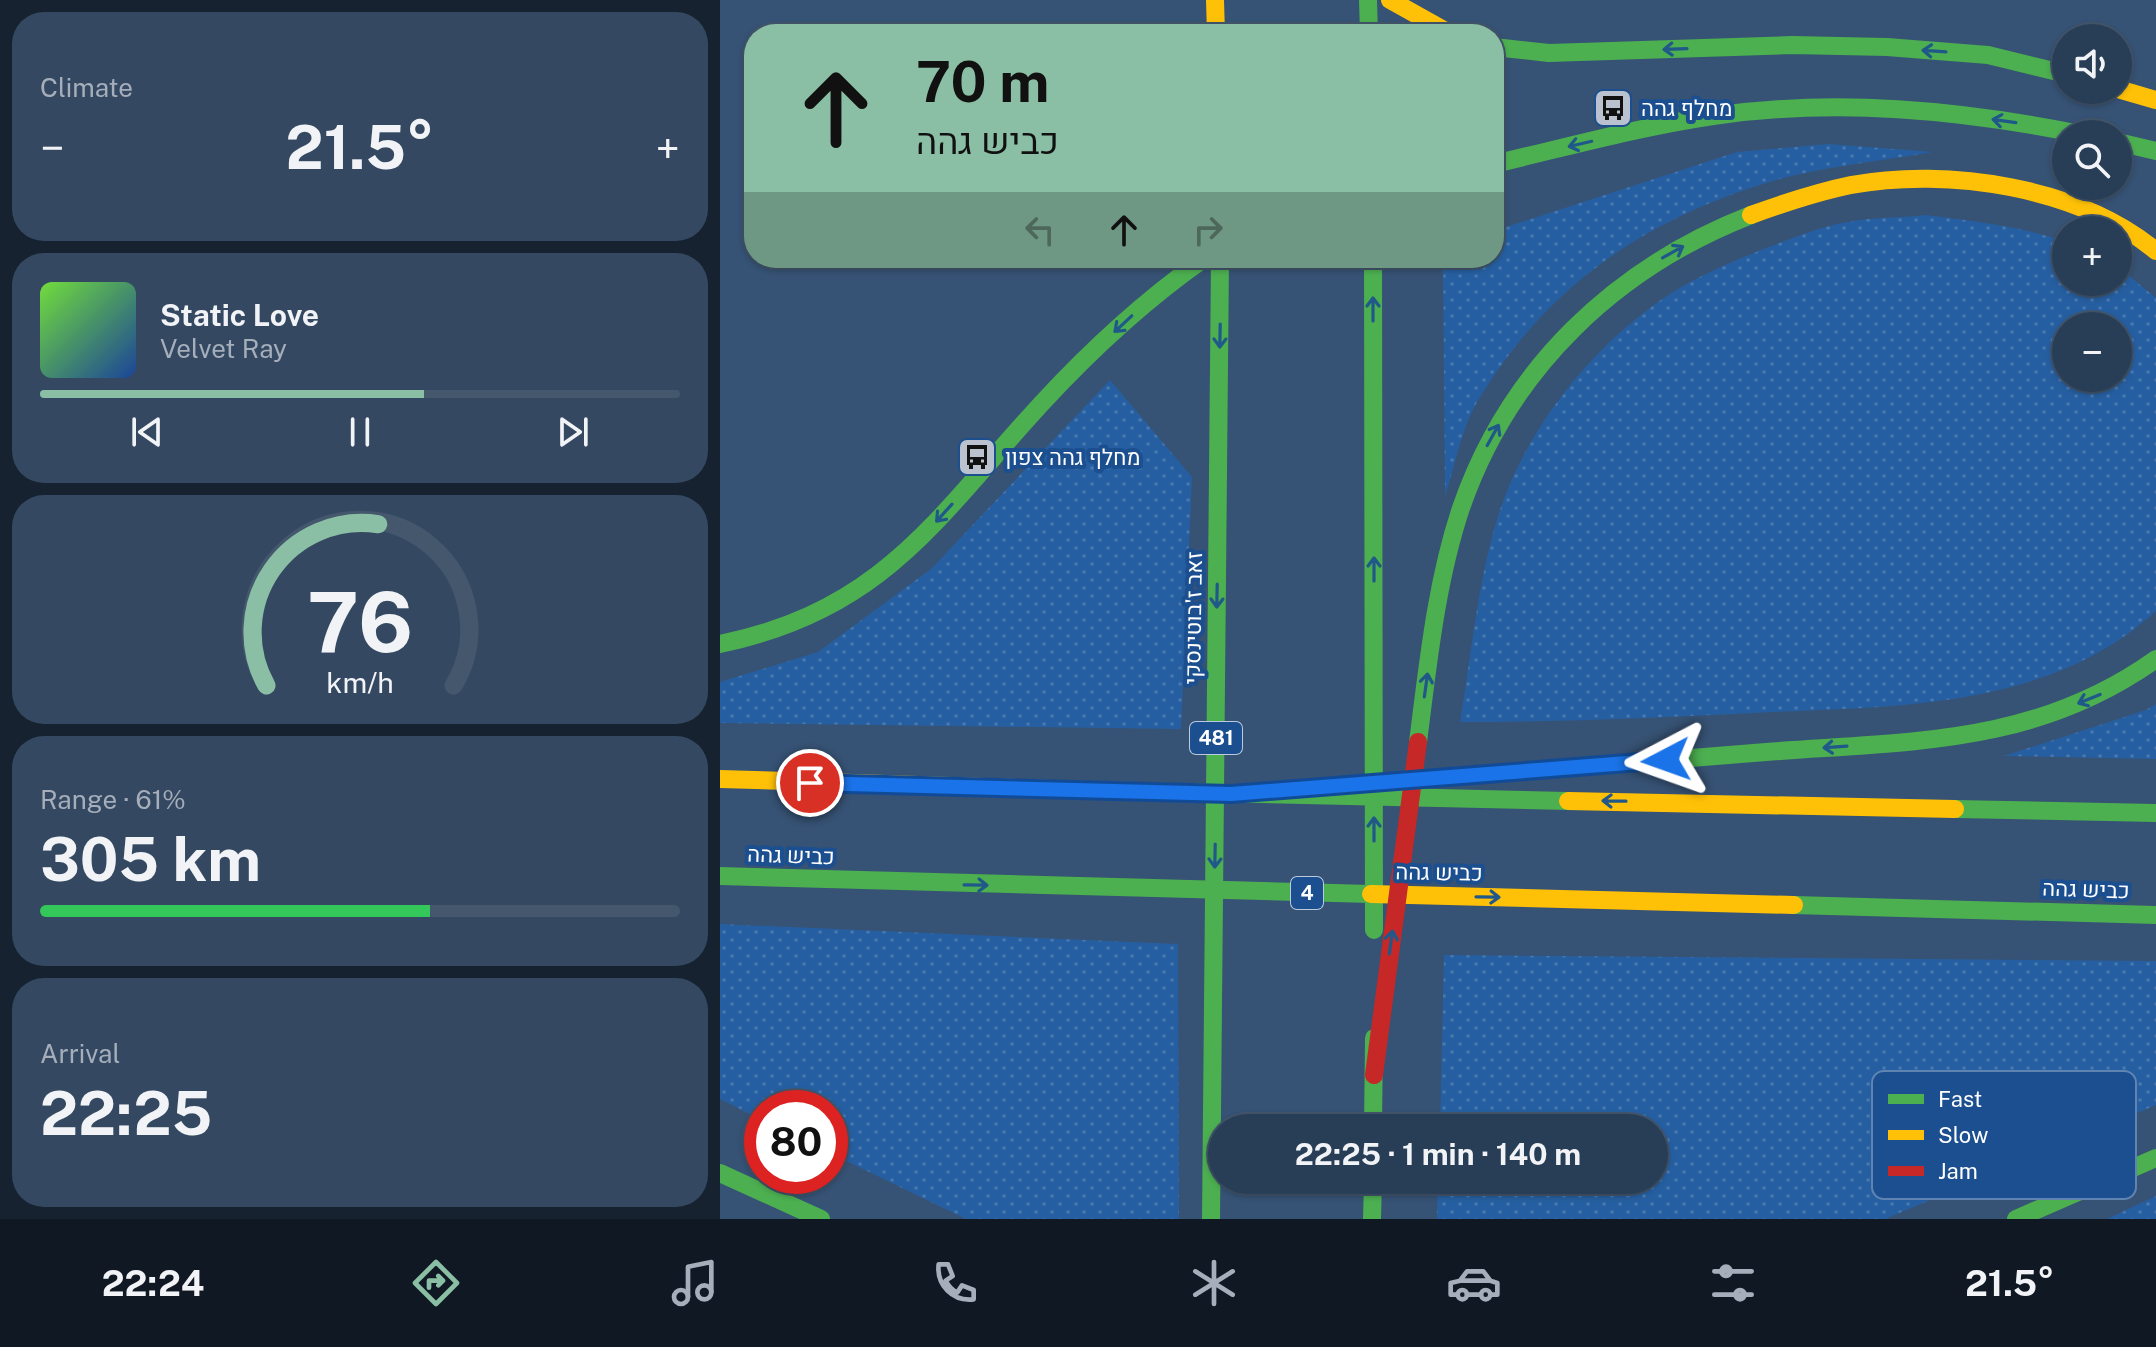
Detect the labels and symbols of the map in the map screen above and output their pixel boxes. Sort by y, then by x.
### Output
one-way arrow [1662,42,1689,57]
one-way arrow [1921,43,1948,58]
bus stop icon: מחלף גהה [1592,87,1634,129]
place label: מחלף גהה [1641,95,1732,121]
one-way arrow [1992,113,2018,128]
one-way arrow [1568,137,1594,152]
one-way arrow [1660,244,1684,259]
one-way arrow [1365,296,1381,323]
one-way arrow [1113,314,1133,333]
one-way arrow [1212,322,1228,349]
one-way arrow [1485,424,1501,447]
bus stop icon: מחלף גהה צפון [956,436,998,478]
place label: מחלף גהה צפון [1005,444,1140,470]
one-way arrow [935,502,953,522]
street label: זאב ז'בוטינסקי [1179,551,1207,685]
one-way arrow [1366,556,1382,583]
one-way arrow [1209,582,1225,609]
one-way arrow [1419,673,1434,698]
one-way arrow [2077,693,2102,708]
position arrow [1624,718,1708,802]
road number: 481 [1190,722,1242,754]
one-way arrow [1822,740,1849,755]
pin [776,749,844,817]
one-way arrow [1601,793,1628,809]
one-way arrow [1366,816,1382,843]
street label: כביש גהה [747,840,835,870]
one-way arrow [1207,842,1223,869]
street label: כביש גהה [1395,858,1483,886]
street label: כביש גהה [2042,874,2130,904]
one-way arrow [962,877,989,893]
road number: 4 [1291,877,1323,909]
one-way arrow [1474,890,1501,905]
one-way arrow [1384,930,1399,956]
legend [1872,1071,2136,1199]
text: Fast [1938,1086,1982,1112]
speed limit sign: 80 [744,1090,848,1194]
text: Slow [1938,1122,1988,1148]
text: Jam [1938,1158,1978,1184]

